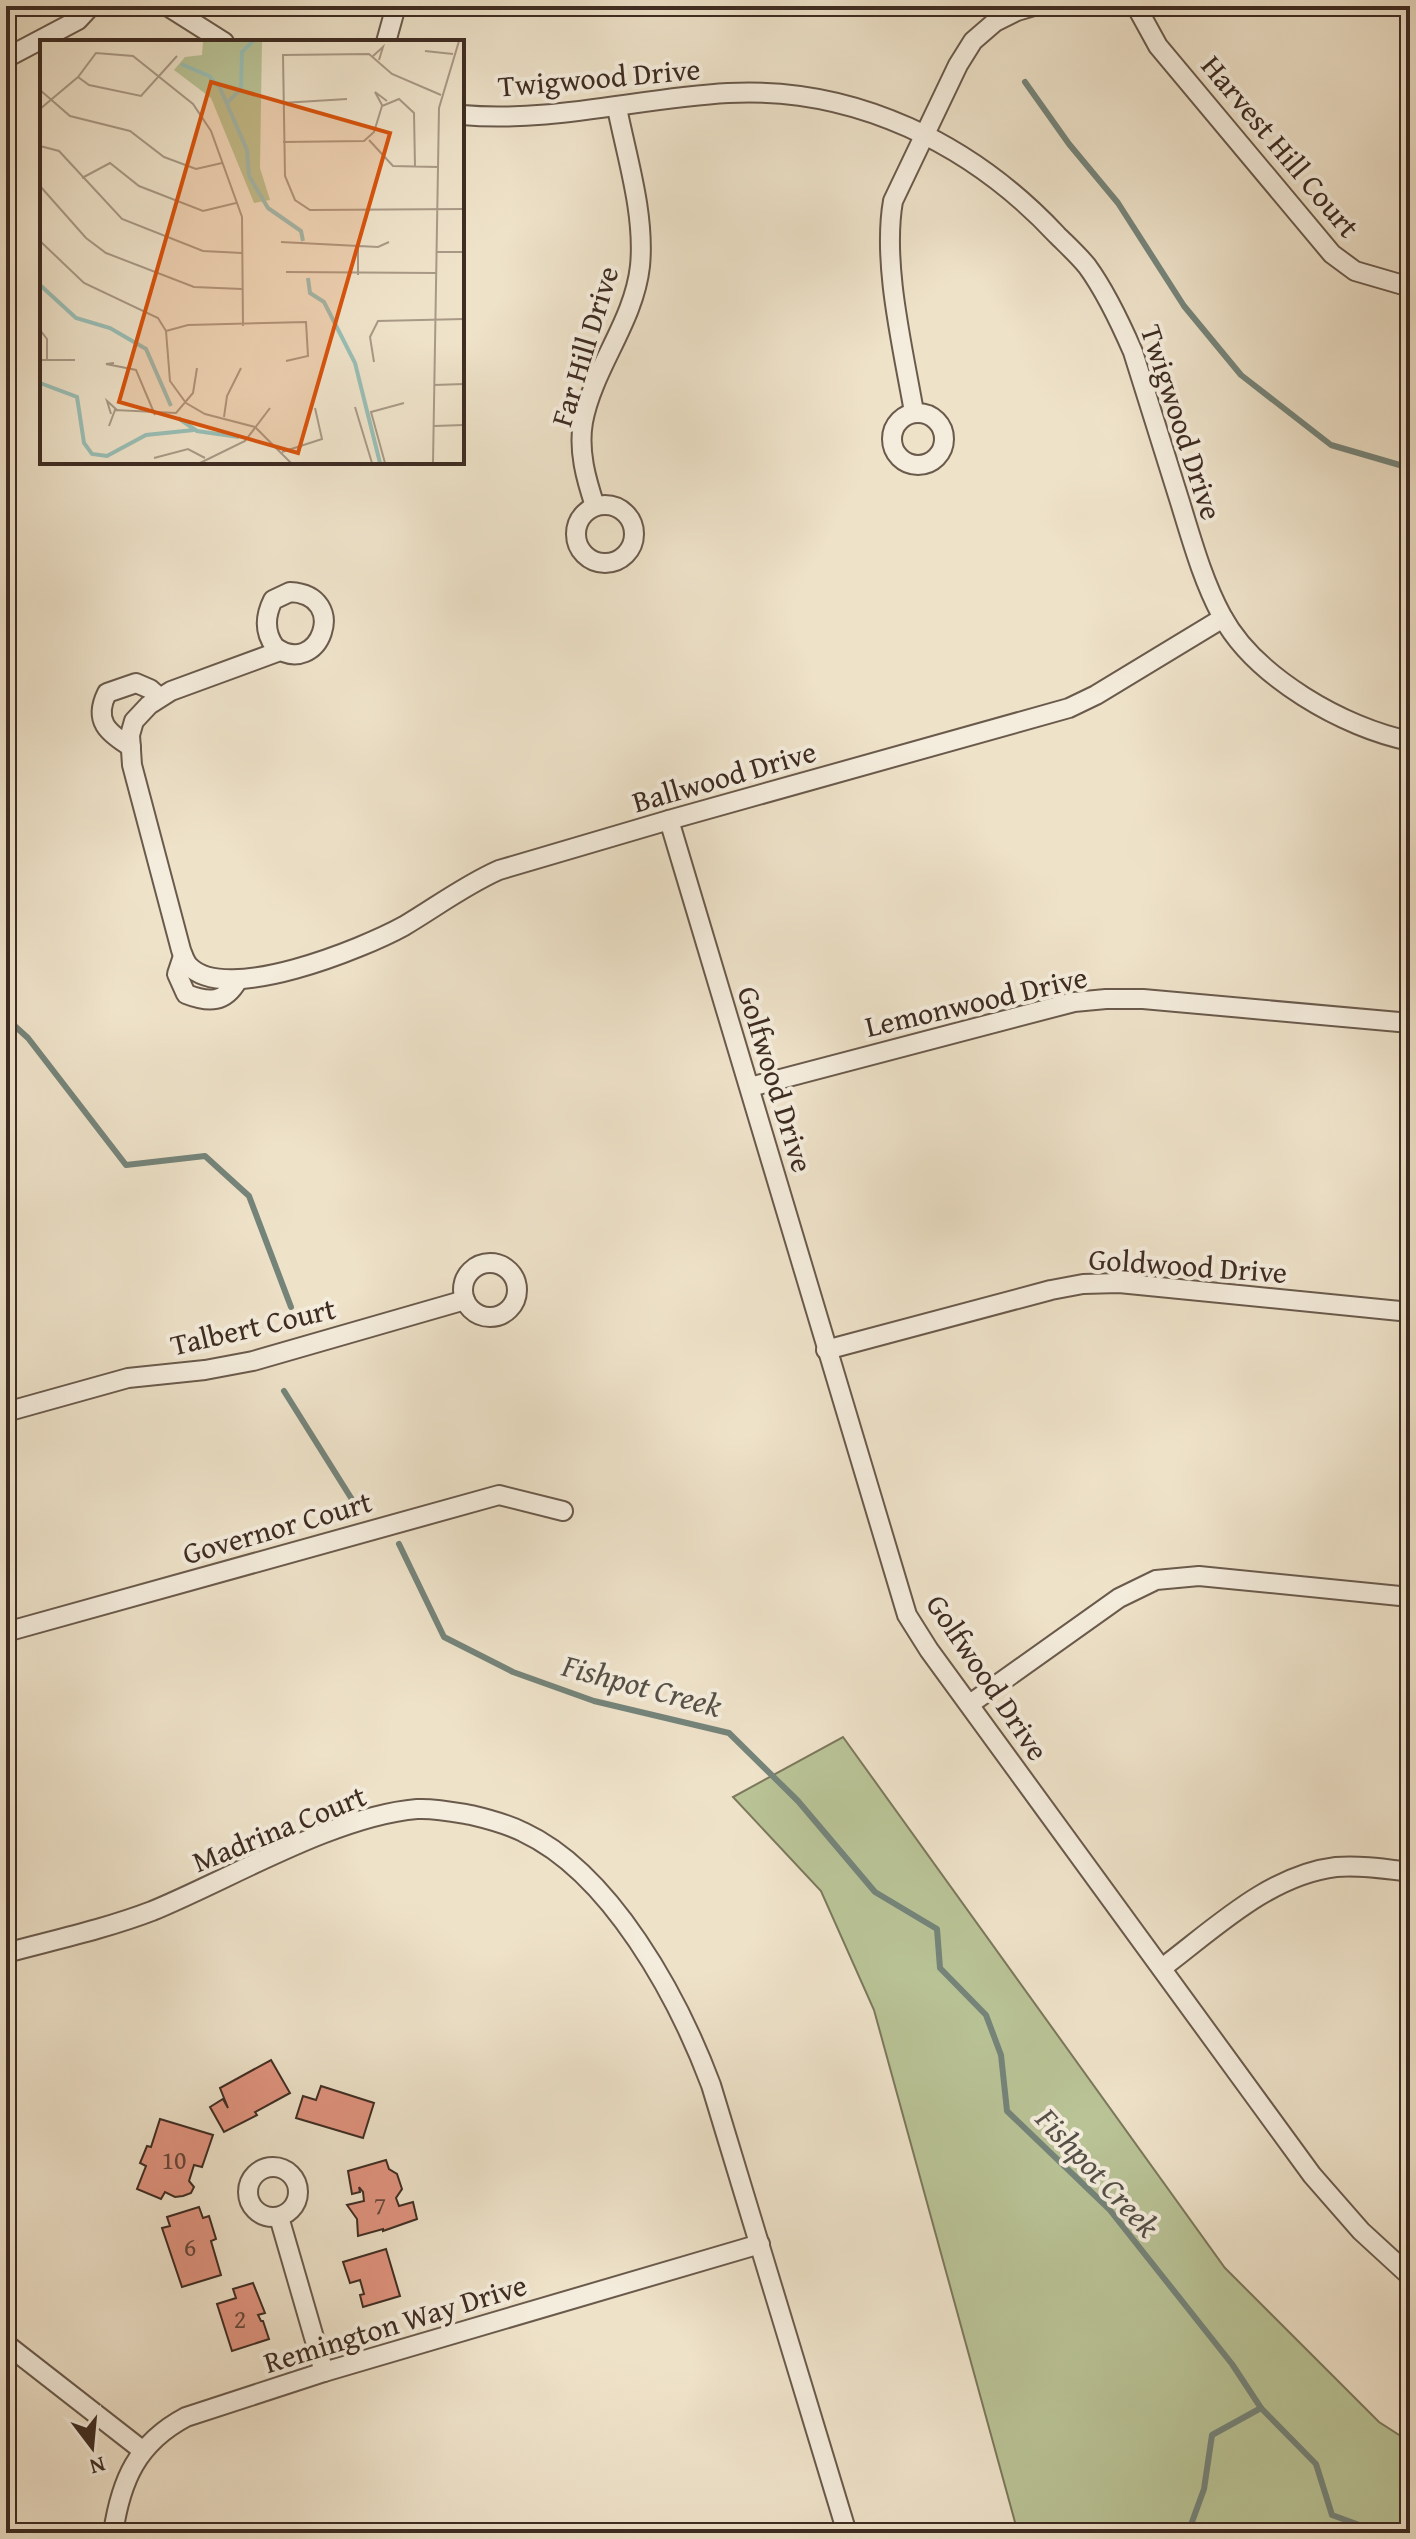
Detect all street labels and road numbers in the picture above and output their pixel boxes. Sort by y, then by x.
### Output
street label: Harvest Hill Court [1191,45,1371,247]
street label: Twigwood Drive [496,46,702,108]
street label: Far Hill Drive [539,260,629,432]
street label: Twigwood Drive [1130,319,1234,525]
street label: Ballwood Drive [627,729,821,823]
street label: Lemonwood Drive [861,954,1091,1048]
street label: Golfwood Drive [727,981,825,1177]
street label: Goldwood Drive [1087,1236,1289,1294]
street label: Talbert Court [166,1286,340,1366]
street label: Governor Court [177,1479,377,1575]
street label: Golfwood Drive [916,1585,1060,1769]
street label: Madrina Court [185,1773,373,1883]
street label: Remington Way Drive [258,2262,532,2384]

